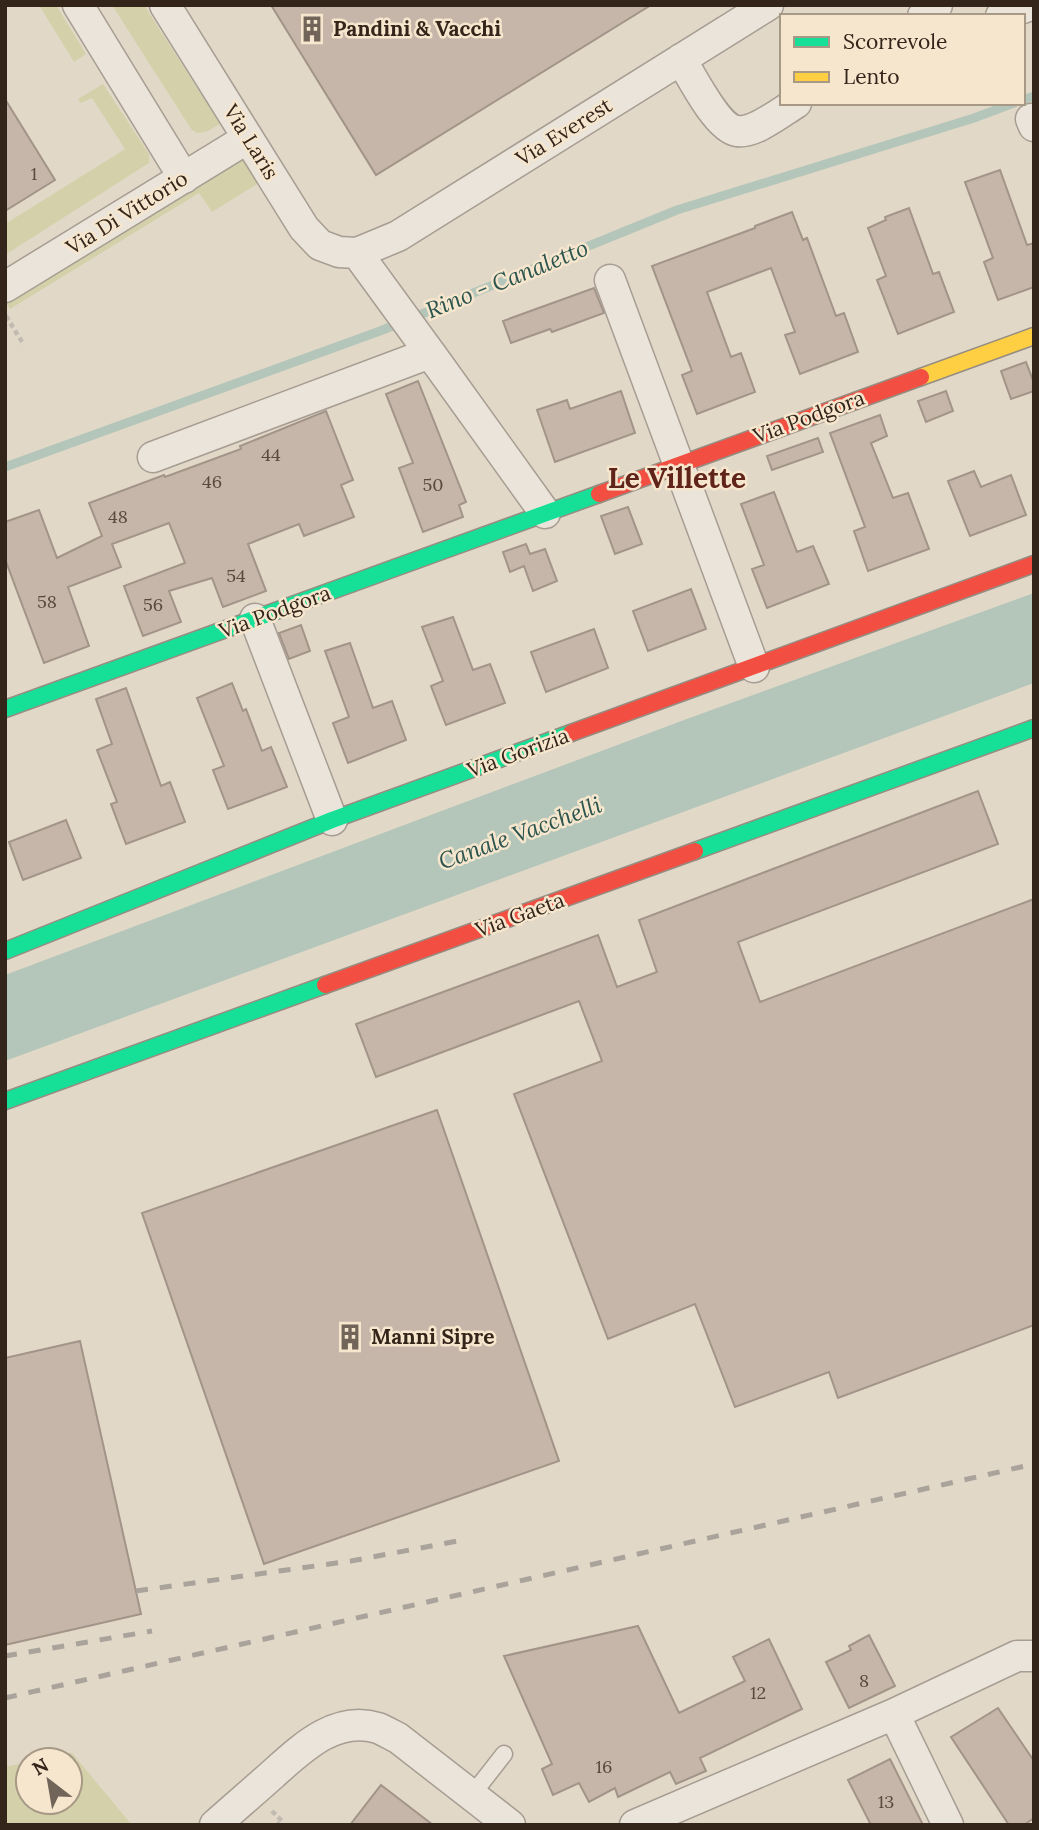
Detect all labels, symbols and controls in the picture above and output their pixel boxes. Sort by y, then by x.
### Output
building icon: Pandini & Vacchi [297,14,327,44]
legend [780,14,1025,105]
place label: Pandini & Vacchi [333,15,501,42]
text: Scorrevole [843,28,947,55]
text: Lento [843,63,900,90]
street label: Via Everest [510,91,618,172]
street label: Via Laris [217,98,285,184]
house number: 1 [31,162,37,185]
street label: Via Di Vittorio [60,164,193,261]
water label: Rino - Canaletto [421,233,592,324]
street label: Via Podgora [748,384,868,449]
house number: 44 [261,443,281,466]
district label: Le Villette [608,460,746,496]
house number: 46 [202,470,222,493]
house number: 50 [423,473,444,496]
house number: 48 [108,505,128,528]
house number: 54 [226,564,246,587]
street label: Via Podgora [214,579,334,644]
house number: 58 [37,590,57,613]
house number: 56 [143,593,163,616]
street label: Via Gorizia [462,722,573,784]
water label: Canale Vacchelli [434,789,606,875]
street label: Via Gaeta [471,886,568,943]
building icon: Manni Sipre [335,1322,365,1352]
place label: Manni Sipre [371,1323,495,1350]
house number: 8 [859,1669,869,1692]
house number: 12 [750,1681,766,1704]
north arrow [14,1746,84,1816]
text: N [28,1752,53,1780]
house number: 16 [596,1755,612,1778]
house number: 13 [878,1790,894,1813]

